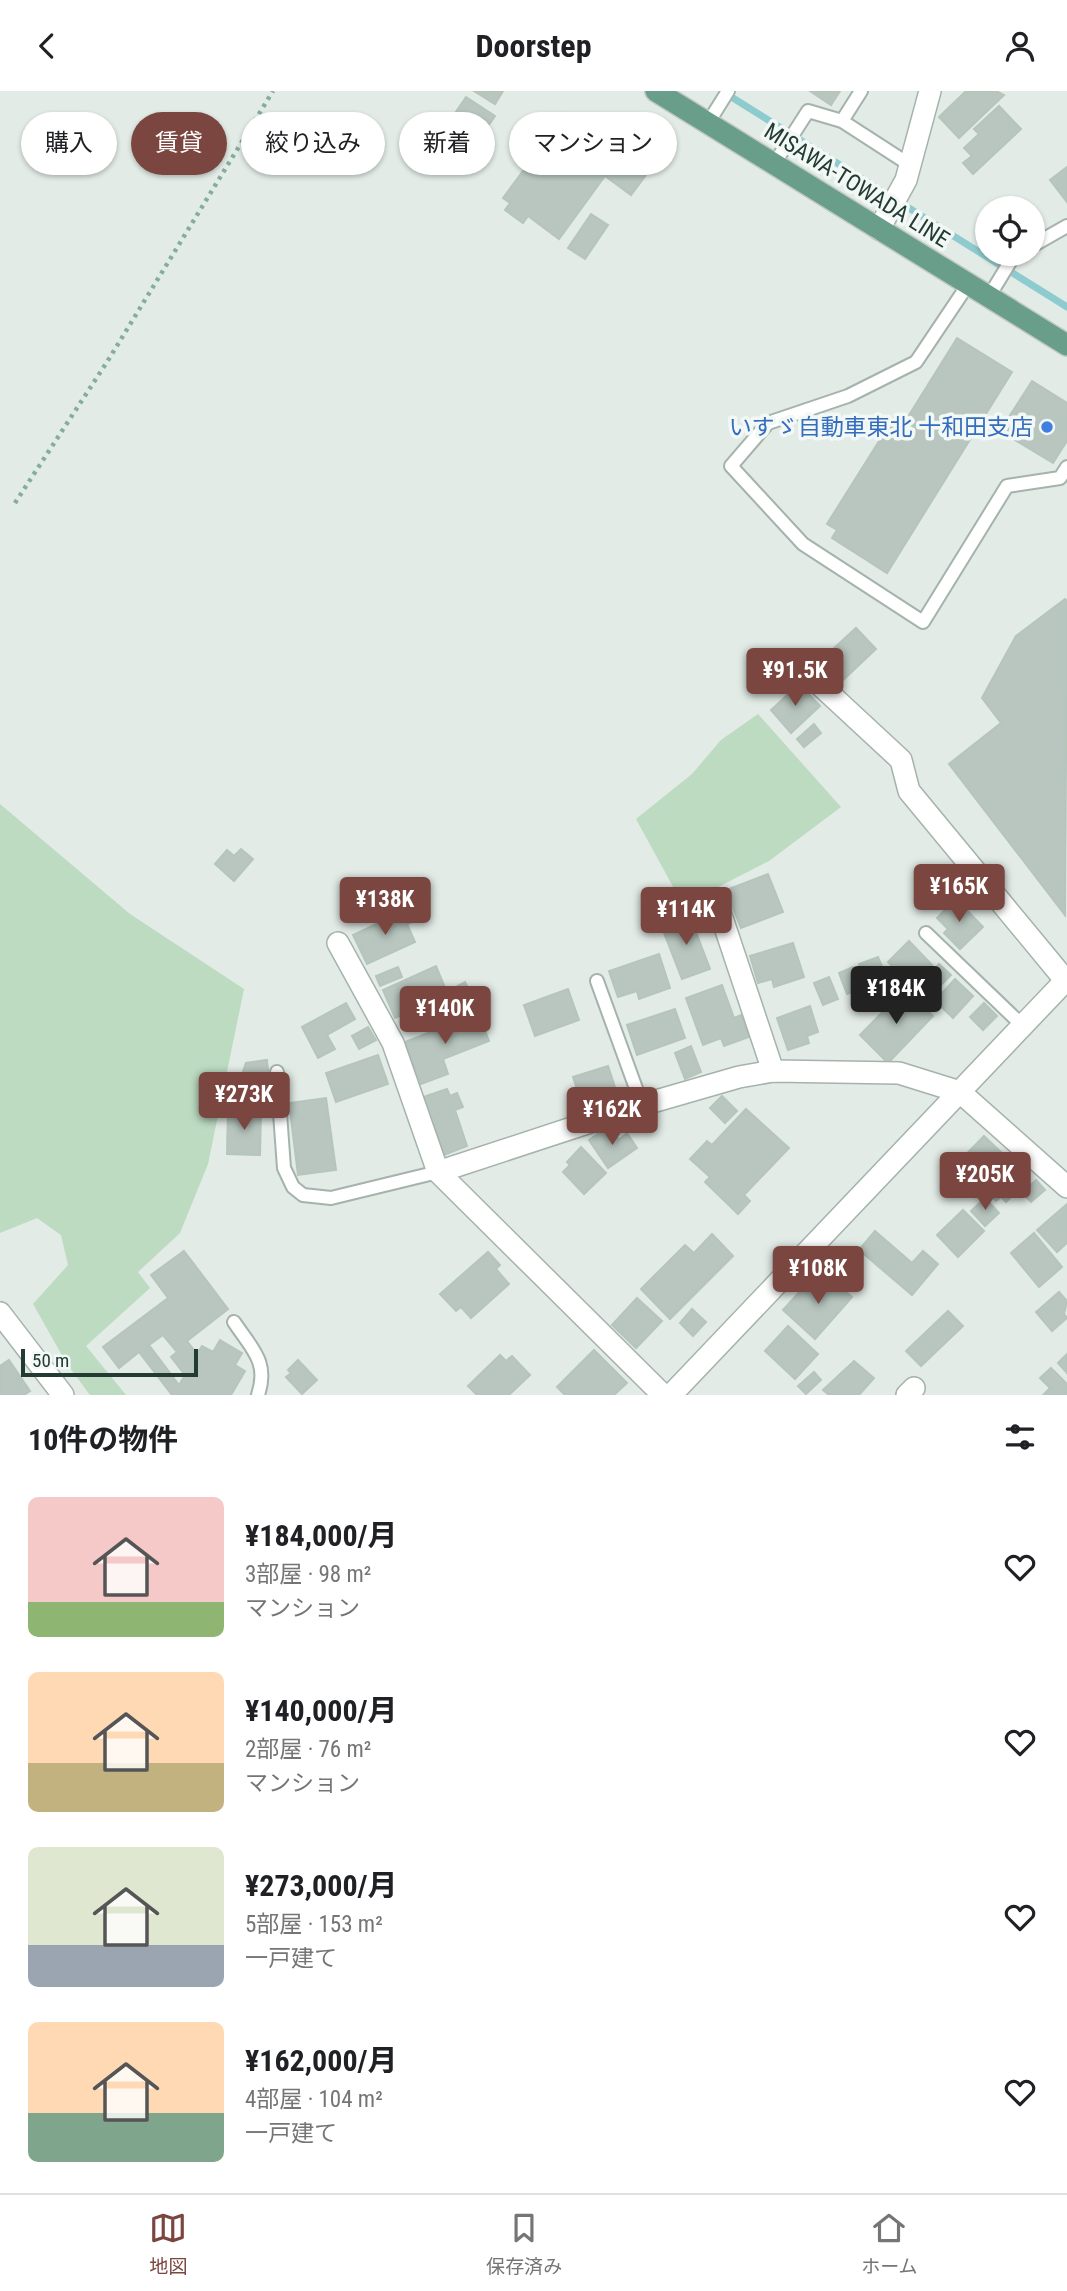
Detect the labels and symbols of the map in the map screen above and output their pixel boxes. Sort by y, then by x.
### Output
street label: MISAWA-TOWADA LINE [759,118,954,253]
place label: いすゞ自動車東北 十和田支店 [729,414,1033,441]
marker: いすゞ自動車東北 十和田支店 [1039,419,1055,435]
pin: ¥91.5K [738,649,852,708]
pin: ¥165K [910,865,1008,924]
pin: ¥138K [336,877,434,937]
pin: ¥114K [637,887,735,947]
pin: ¥184K [847,967,945,1026]
pin: ¥140K [396,986,494,1046]
pin: ¥273K [195,1073,293,1132]
pin: ¥162K [563,1087,661,1147]
pin: ¥205K [936,1153,1034,1212]
pin: ¥108K [769,1247,867,1306]
scale bar [21,1346,198,1378]

